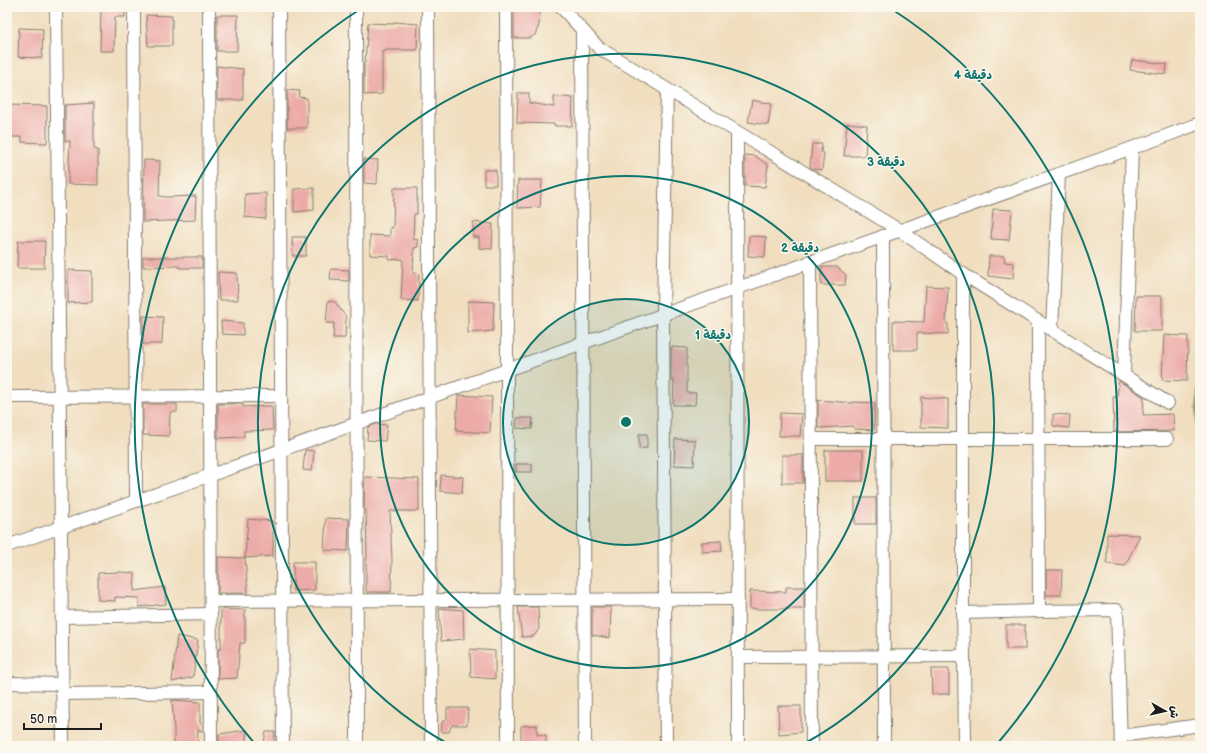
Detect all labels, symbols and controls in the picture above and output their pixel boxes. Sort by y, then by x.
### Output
text: 4 دقيقة [954,68,992,83]
text: 3 دقيقة [867,155,905,170]
text: 2 دقيقة [781,241,820,256]
text: 1 دقيقة [695,328,731,343]
centre of rings [619,415,633,429]
north arrow [1145,691,1185,731]
scale bar [24,705,101,731]
text: ش [1167,705,1182,719]
text: 50 m [30,712,57,727]

